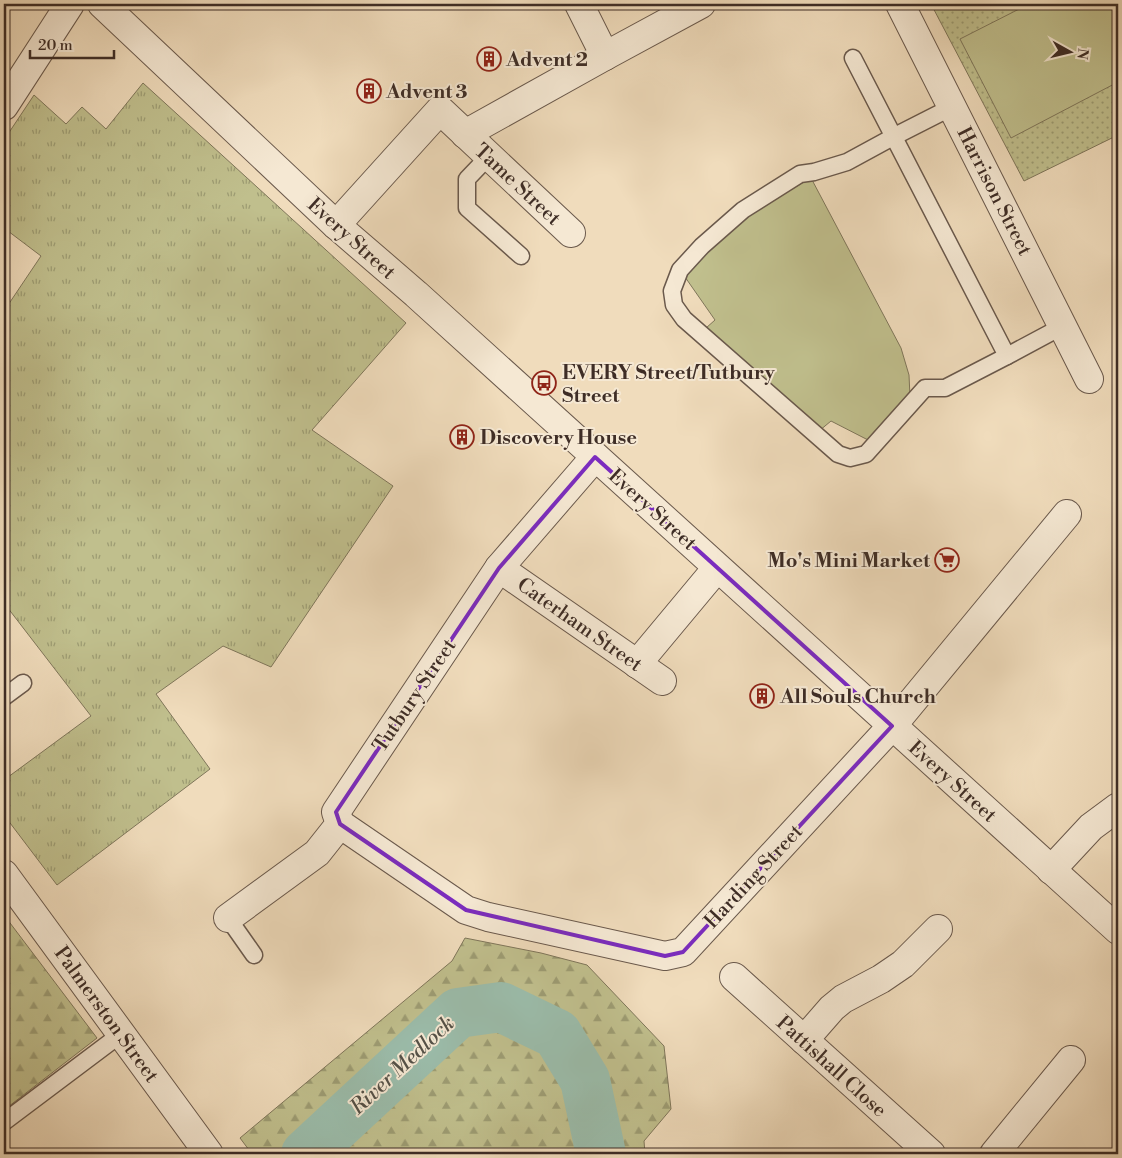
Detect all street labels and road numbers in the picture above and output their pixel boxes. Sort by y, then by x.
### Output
street label: Harrison Street [950,123,1037,260]
street label: Tame Street [469,139,565,231]
street label: Every Street [302,193,400,285]
street label: Every Street [603,464,701,556]
street label: Caterham Street [512,573,647,678]
street label: Tutbury Street [368,634,462,757]
street label: Every Street [903,736,1001,828]
street label: Harding Street [699,820,809,934]
street label: Palmerston Street [48,942,164,1088]
street label: Pattishall Close [771,1011,891,1123]

